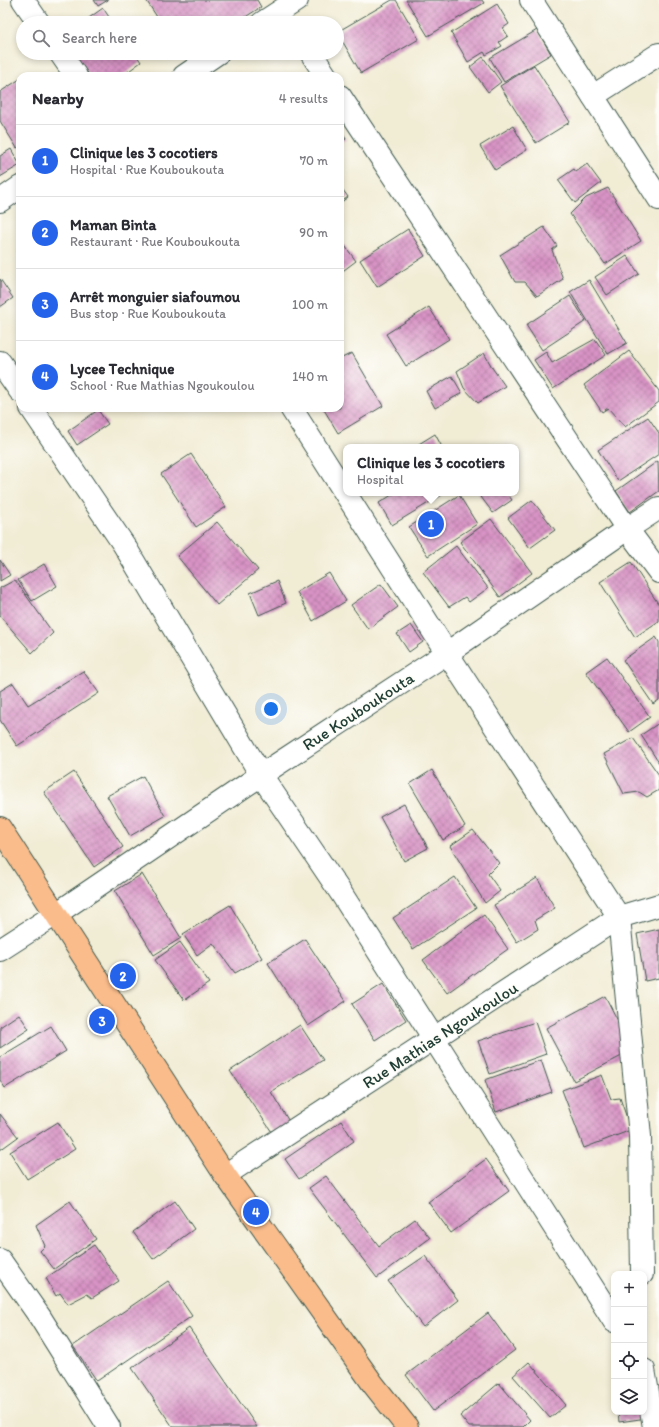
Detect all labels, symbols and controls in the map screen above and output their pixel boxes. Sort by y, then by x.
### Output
search box [16,16,344,60]
icon: search [30,27,52,49]
text: Search here [62,29,137,47]
text: Nearby [32,88,84,108]
text: 4 results [279,91,328,106]
text: Clinique les 3 cocotiers [70,144,218,162]
text: 1 [42,153,48,168]
text: 70 m [300,153,328,168]
text: Hospital · Rue Kouboukouta [70,162,224,177]
text: Maman Binta [70,216,156,234]
text: 2 [42,225,48,240]
text: 90 m [299,225,328,240]
text: Restaurant · Rue Kouboukouta [70,234,240,249]
text: Arrêt monguier siafoumou [70,288,240,306]
text: 3 [41,297,49,312]
text: 100 m [292,297,328,312]
text: Bus stop · Rue Kouboukouta [70,306,226,321]
text: Lycee Technique [70,360,175,378]
text: 4 [41,369,49,384]
text: 140 m [292,369,328,384]
text: School · Rue Mathias Ngoukoulou [70,378,255,393]
popup [343,444,519,496]
text: Clinique les 3 cocotiers [357,454,505,472]
text: Hospital [357,472,404,487]
pin: 1 [418,509,444,539]
street label: Rue Kouboukouta [298,667,418,755]
your location [261,699,281,719]
pin: 2 [110,961,136,991]
street label: Rue Mathias Ngoukoulou [359,977,521,1093]
pin: 3 [89,1006,115,1036]
pin: 4 [243,1197,269,1227]
map controls [611,1271,647,1415]
button: + [611,1271,647,1307]
button: − [611,1307,647,1343]
button: locate [611,1343,647,1379]
button: layers [611,1379,647,1415]

